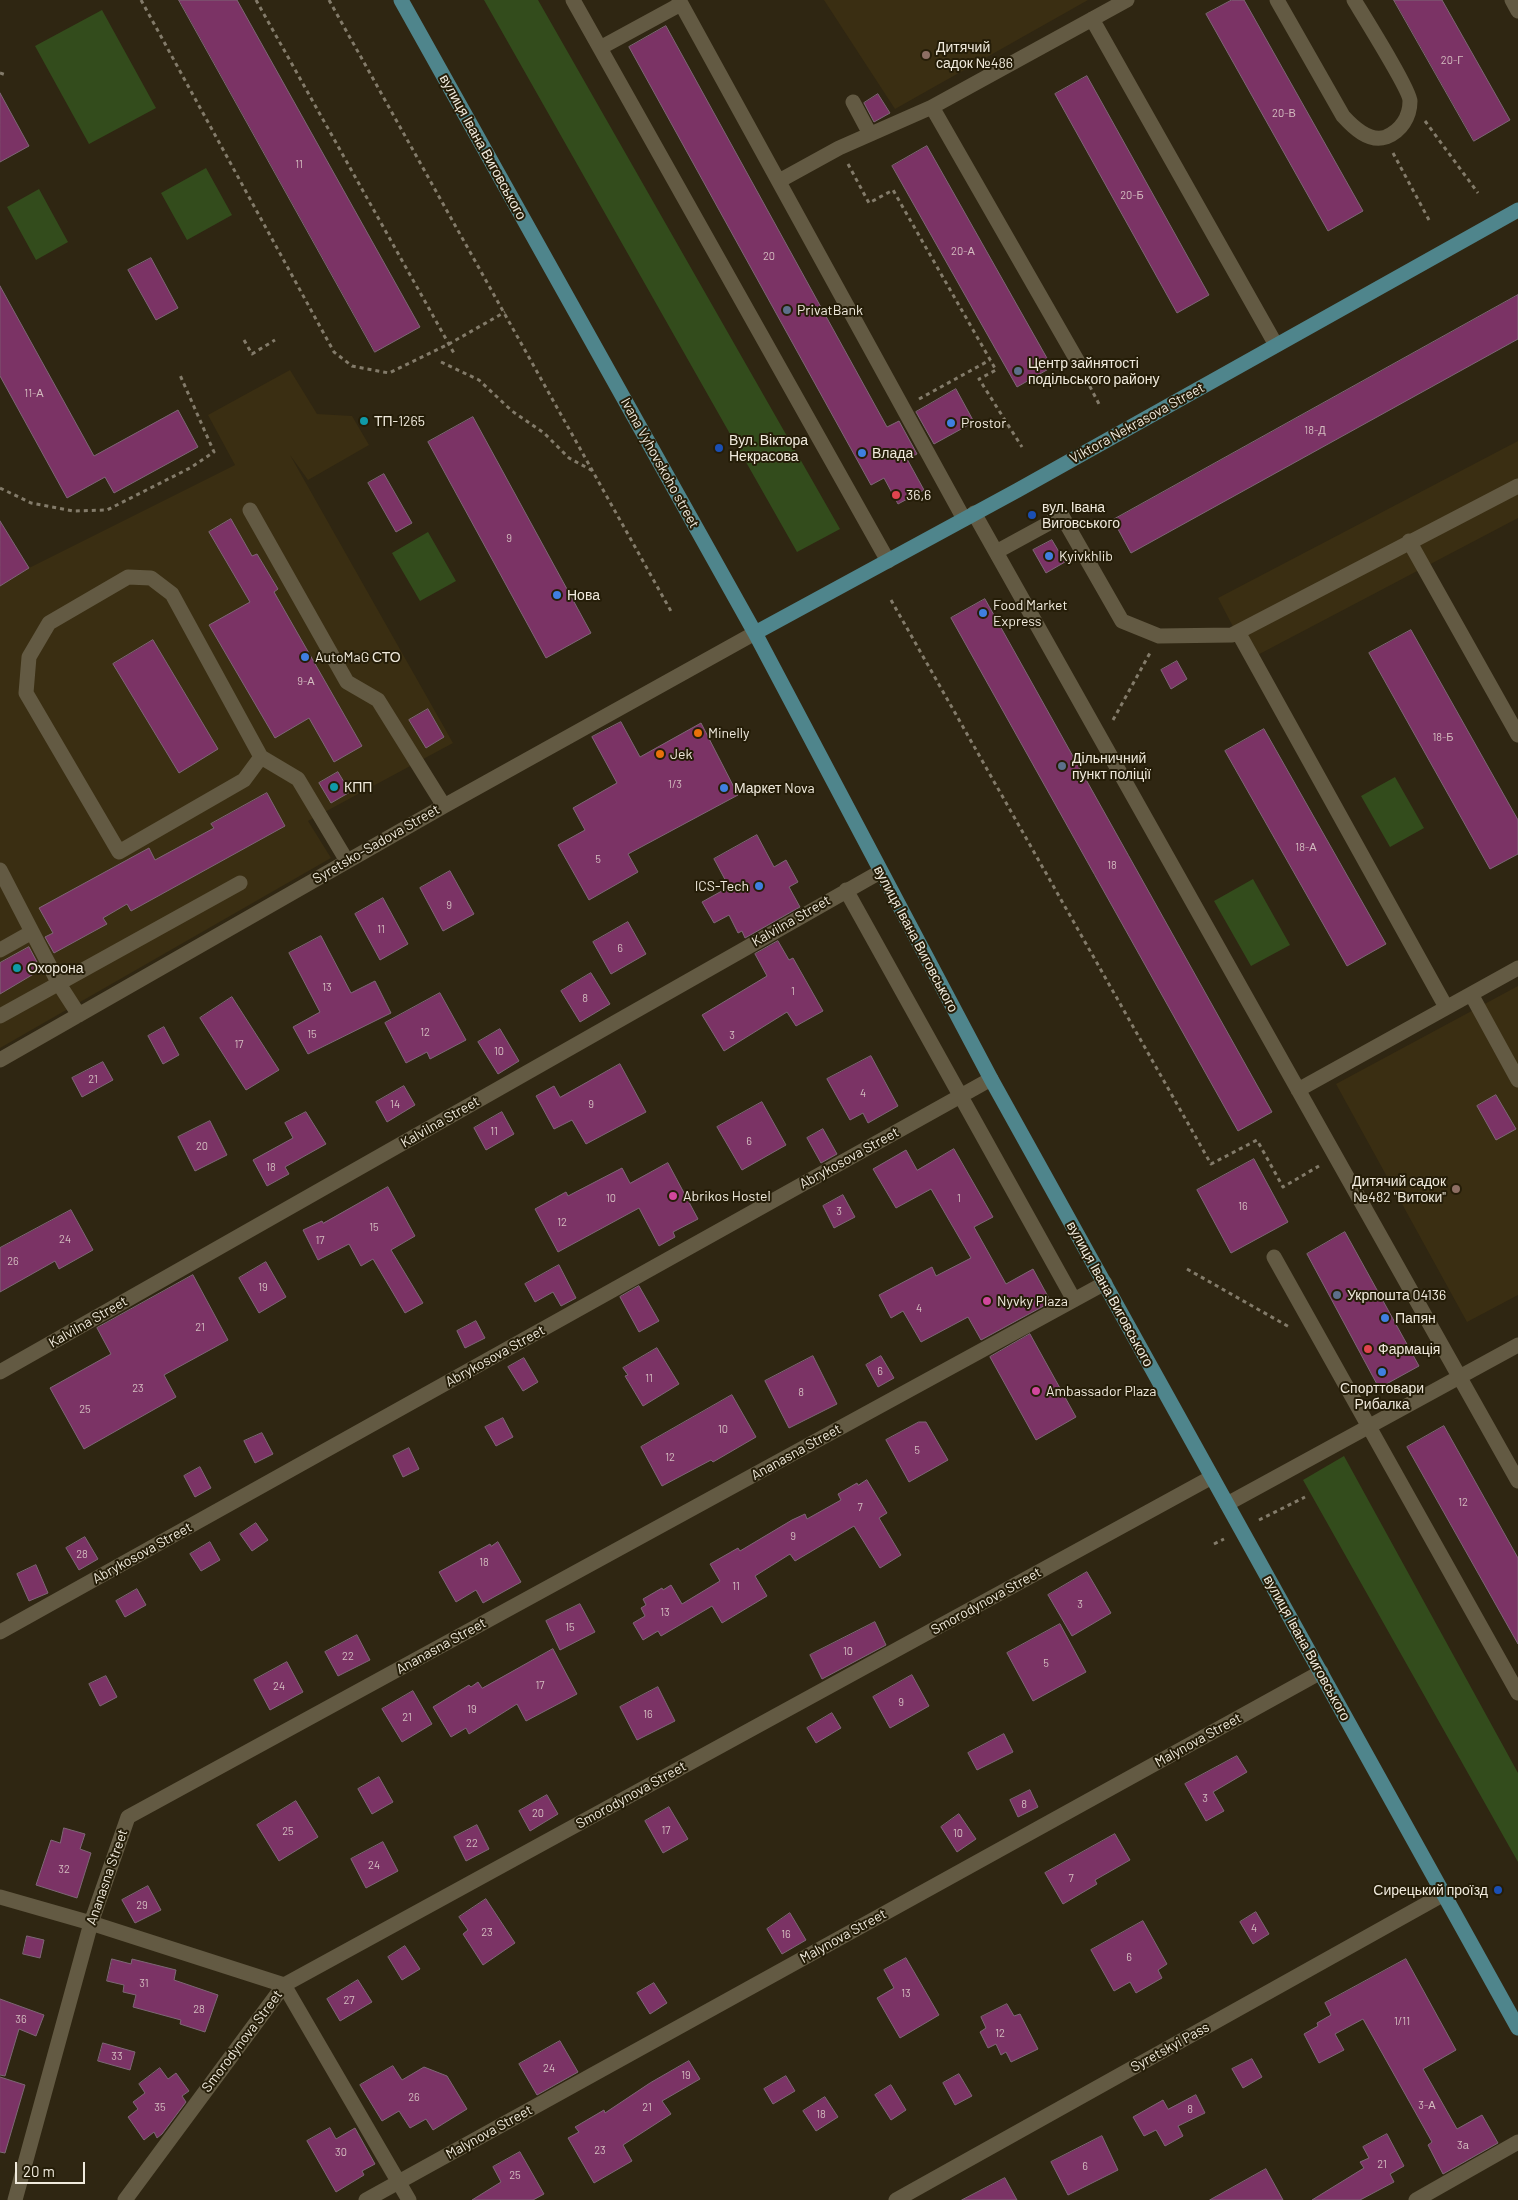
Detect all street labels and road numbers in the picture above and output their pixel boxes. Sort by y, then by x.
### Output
street label: вулиця Івана Виговського [436,71,530,223]
street label: Viktora Nekrasova Street [1067,379,1207,467]
street label: Ivana Vyhovskoho street [617,395,703,531]
street label: Syretsko-Sadova Street [310,801,442,887]
street label: вулиця Івана Виговського [870,863,962,1015]
street label: Kalvilna Street [749,892,833,950]
street label: Kalvilna Street [398,1093,482,1151]
street label: Abrykosova Street [796,1124,902,1192]
street label: вулиця Івана Виговського [1063,1218,1157,1370]
street label: Kalvilna Street [46,1293,130,1351]
street label: Abrykosova Street [442,1322,548,1390]
street label: Ananasna Street [748,1420,844,1484]
street label: Abrykosova Street [89,1519,195,1587]
street label: Smorodynova Street [928,1564,1044,1638]
street label: вулиця Івана Виговського [1260,1572,1354,1724]
street label: Ananasna Street [393,1614,489,1678]
street label: Malynova Street [1152,1709,1244,1771]
street label: Smorodynova Street [573,1758,689,1832]
street label: Ananasna Street [83,1827,131,1927]
street label: Malynova Street [797,1905,889,1967]
street label: Smorodynova Street [198,1987,286,2095]
street label: Syretskyi Pass [1128,2018,1212,2076]
street label: Malynova Street [443,2101,535,2163]

